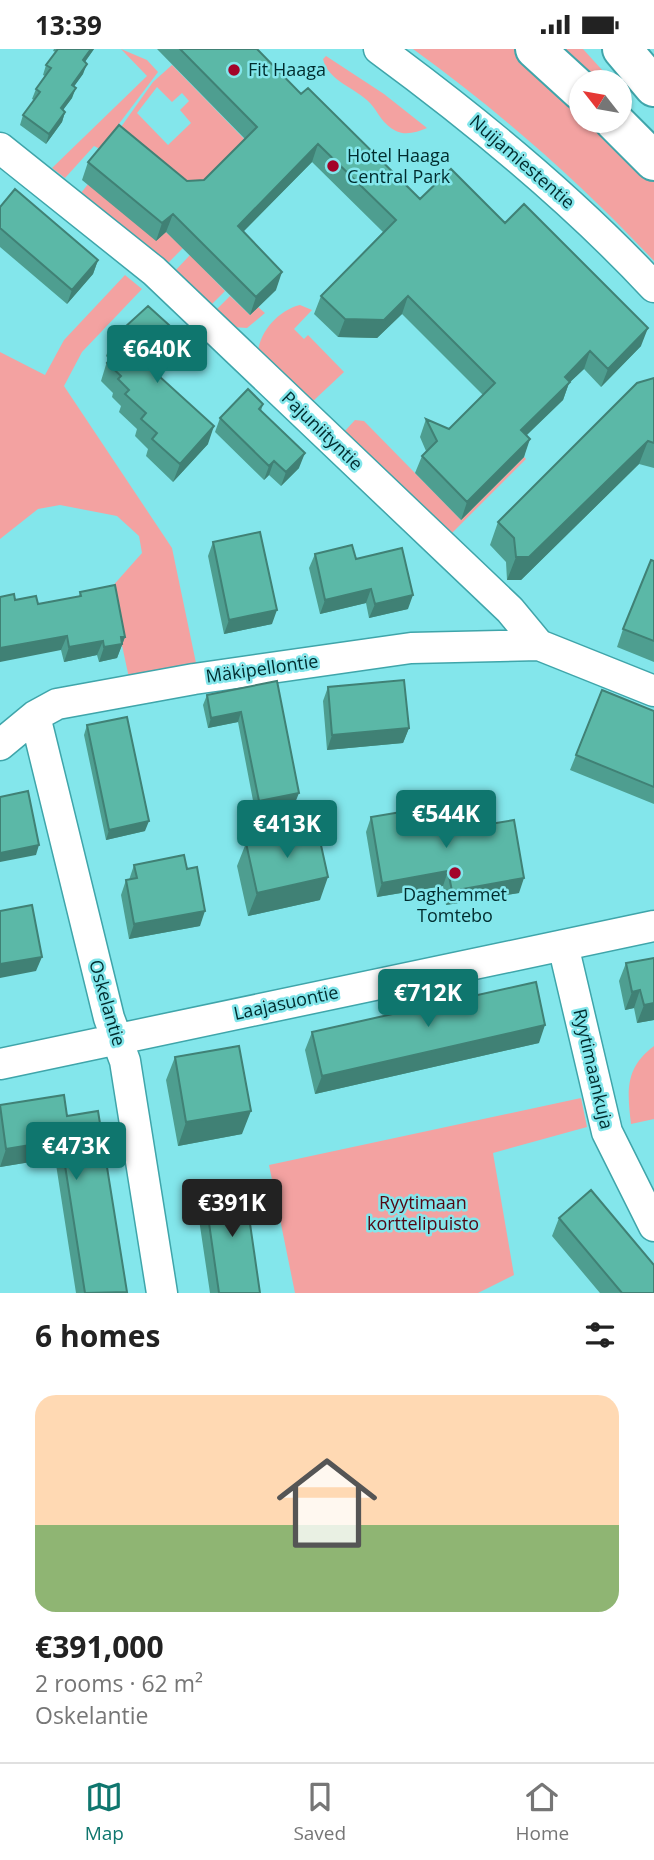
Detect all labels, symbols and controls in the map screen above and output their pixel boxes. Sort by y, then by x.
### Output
text: 13:39 [35,7,102,43]
place label: Fit Haaga [248,57,326,81]
marker: Fit Haaga [226,62,242,78]
north arrow [569,70,632,133]
map controls [569,70,632,133]
street label: Nuijamiestentie [465,109,580,214]
place label: Hotel Haaga Central Park [347,143,451,188]
marker: Hotel Haaga Central Park [325,158,341,174]
pin: €640K [108,325,206,385]
text: €640K [123,332,191,364]
street label: Pajuniityntie [277,385,368,475]
street label: Mäkipellontie [204,648,320,688]
pin: €544K [397,791,495,850]
text: €544K [412,797,480,829]
pin: €413K [238,801,336,860]
text: €413K [253,807,321,839]
marker: Daghemmet Tomtebo [447,865,463,881]
place label: Daghemmet Tomtebo [403,882,507,927]
street label: Oskelantie [84,957,132,1049]
pin: €712K [379,969,477,1029]
text: €712K [394,976,462,1008]
street label: Laajasuontie [231,979,340,1025]
street label: Ryytimaankuja [568,1006,619,1131]
pin: €473K [27,1123,125,1182]
text: €473K [42,1129,110,1161]
pin: €391K [183,1179,281,1239]
text: €391K [198,1186,266,1218]
park label: Ryytimaan korttelipuisto [367,1190,479,1235]
text: 6 homes [35,1315,160,1356]
icon: filters [581,1316,619,1354]
icon: home [264,1440,390,1566]
text: €391,000 [35,1626,164,1667]
text: 2 rooms · 62 m² [35,1667,203,1699]
text: Oskelantie [35,1699,148,1731]
tab: Map [85,1778,124,1846]
tab: Saved [293,1778,346,1846]
tab: Home [516,1778,569,1846]

